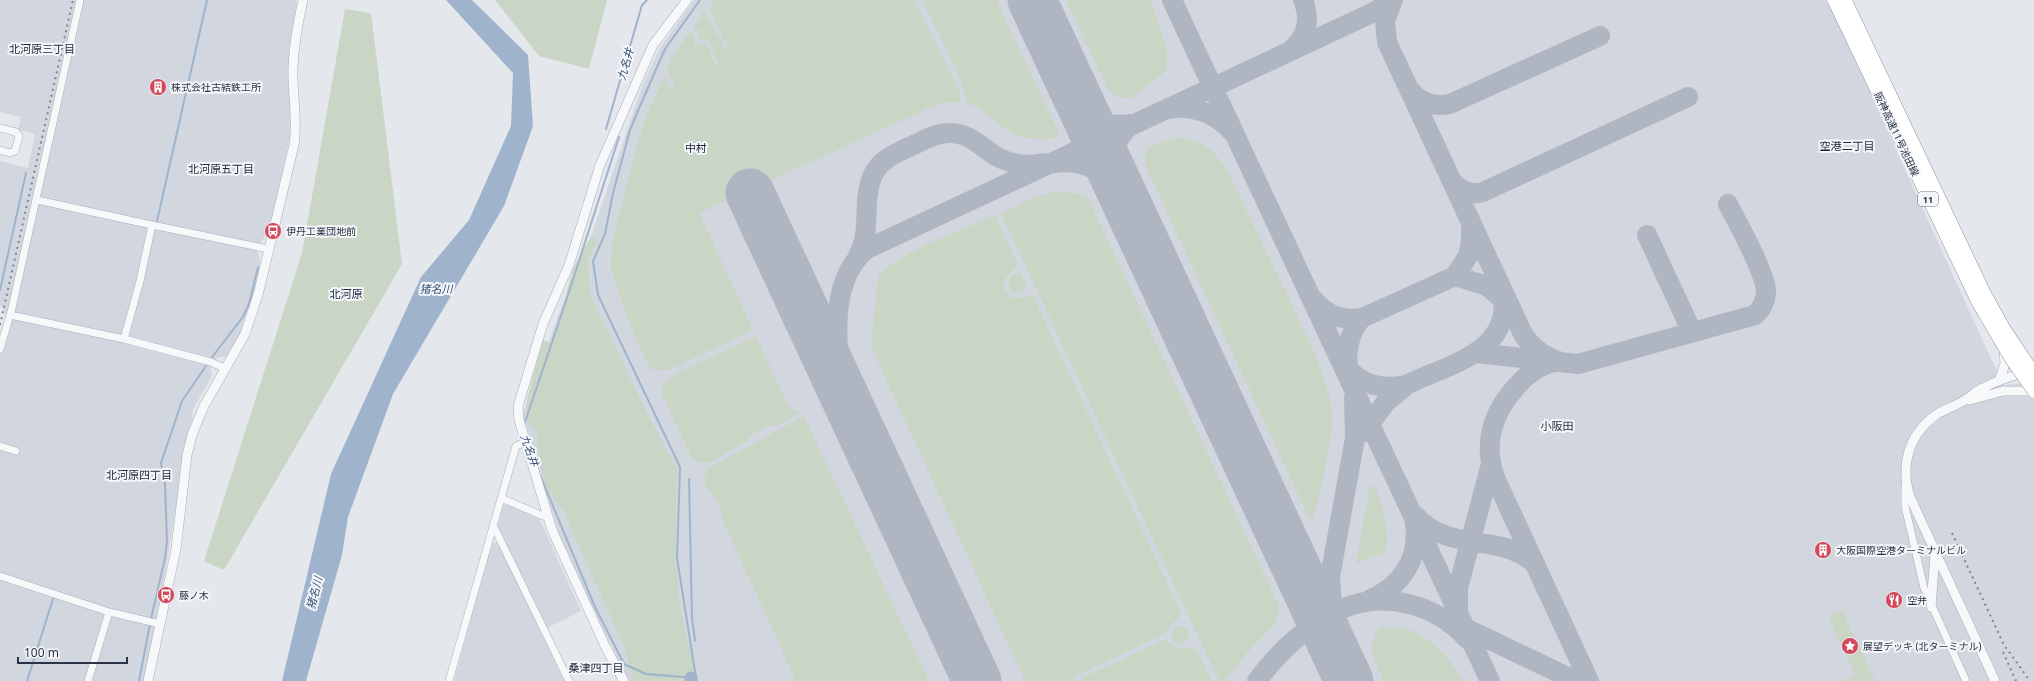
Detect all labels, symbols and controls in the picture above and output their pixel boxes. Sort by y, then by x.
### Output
district label: 北河原三丁目 [9,41,75,56]
water label: 九名井 [613,45,637,82]
building icon: 株式会社古結鉄工所 [148,77,168,97]
place label: 株式会社古結鉄工所 [171,80,261,94]
street label: 阪神高速11号池田線 [1871,90,1923,178]
district label: 空港二丁目 [1820,138,1875,153]
district label: 中村 [685,140,707,155]
district label: 北河原五丁目 [188,161,254,176]
road number: 11 [1918,192,1938,206]
bus stop icon: 伊丹工業団地前 [263,221,283,241]
place label: 伊丹工業団地前 [286,224,356,238]
water label: 猪名川 [420,281,453,296]
district label: 北河原 [330,286,363,301]
district label: 小阪田 [1541,418,1574,433]
water label: 九名井 [517,432,543,469]
district label: 北河原四丁目 [106,467,172,482]
building icon: 大阪国際空港ターミナルビル [1813,540,1833,560]
place label: 大阪国際空港ターミナルビル [1836,543,1966,557]
water label: 猪名川 [303,574,326,611]
bus stop icon: 藤ノ木 [156,585,176,605]
place label: 藤ノ木 [179,588,209,602]
restaurant icon: 空弁 [1884,590,1904,610]
place label: 空弁 [1907,593,1927,607]
place icon: 展望デッキ (北ターミナル) [1840,636,1860,656]
scale bar [18,639,127,665]
place label: 展望デッキ (北ターミナル) [1863,639,1982,653]
text: 100 m [24,644,59,661]
district label: 桑津四丁目 [569,660,624,675]

